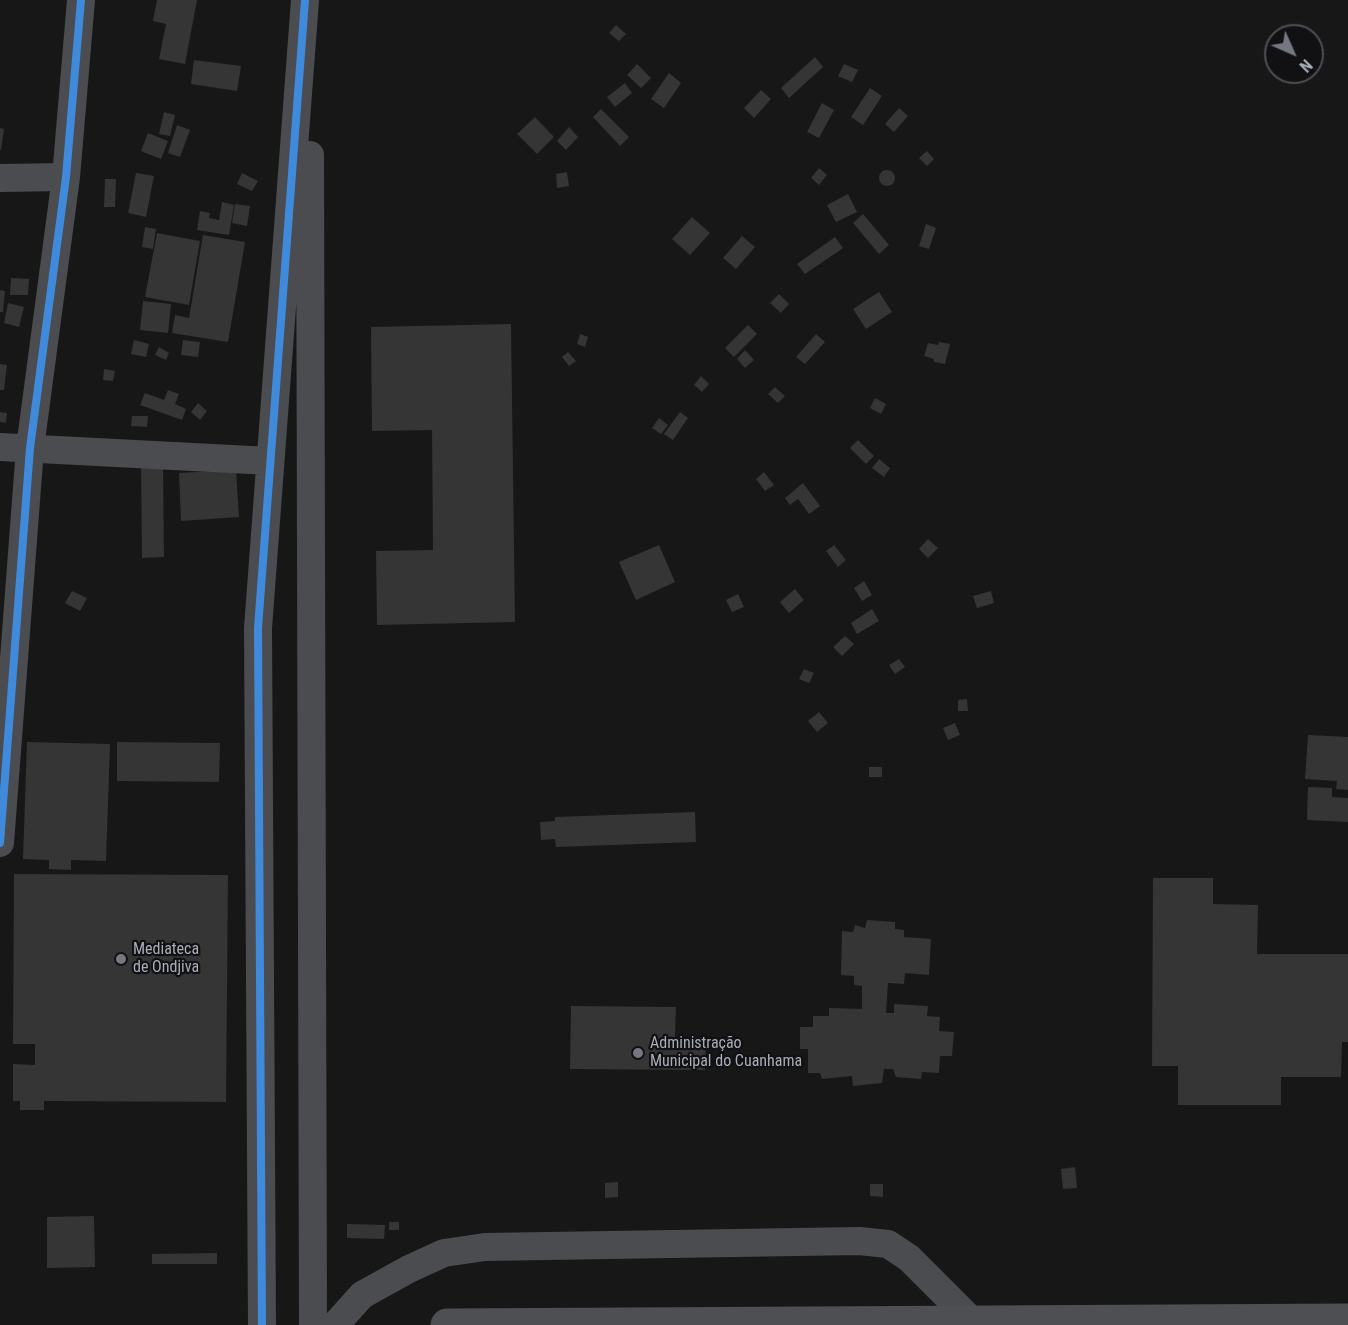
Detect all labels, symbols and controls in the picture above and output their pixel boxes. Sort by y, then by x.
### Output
north arrow [1264,24,1324,84]
text: N [1295,55,1316,76]
place label: Mediateca de Ondjiva [133,940,199,978]
marker: Mediateca de Ondjiva [114,952,128,966]
place label: Administração Municipal do Cuanhama [650,1034,802,1072]
marker: Administração Municipal do Cuanhama [631,1046,645,1060]

